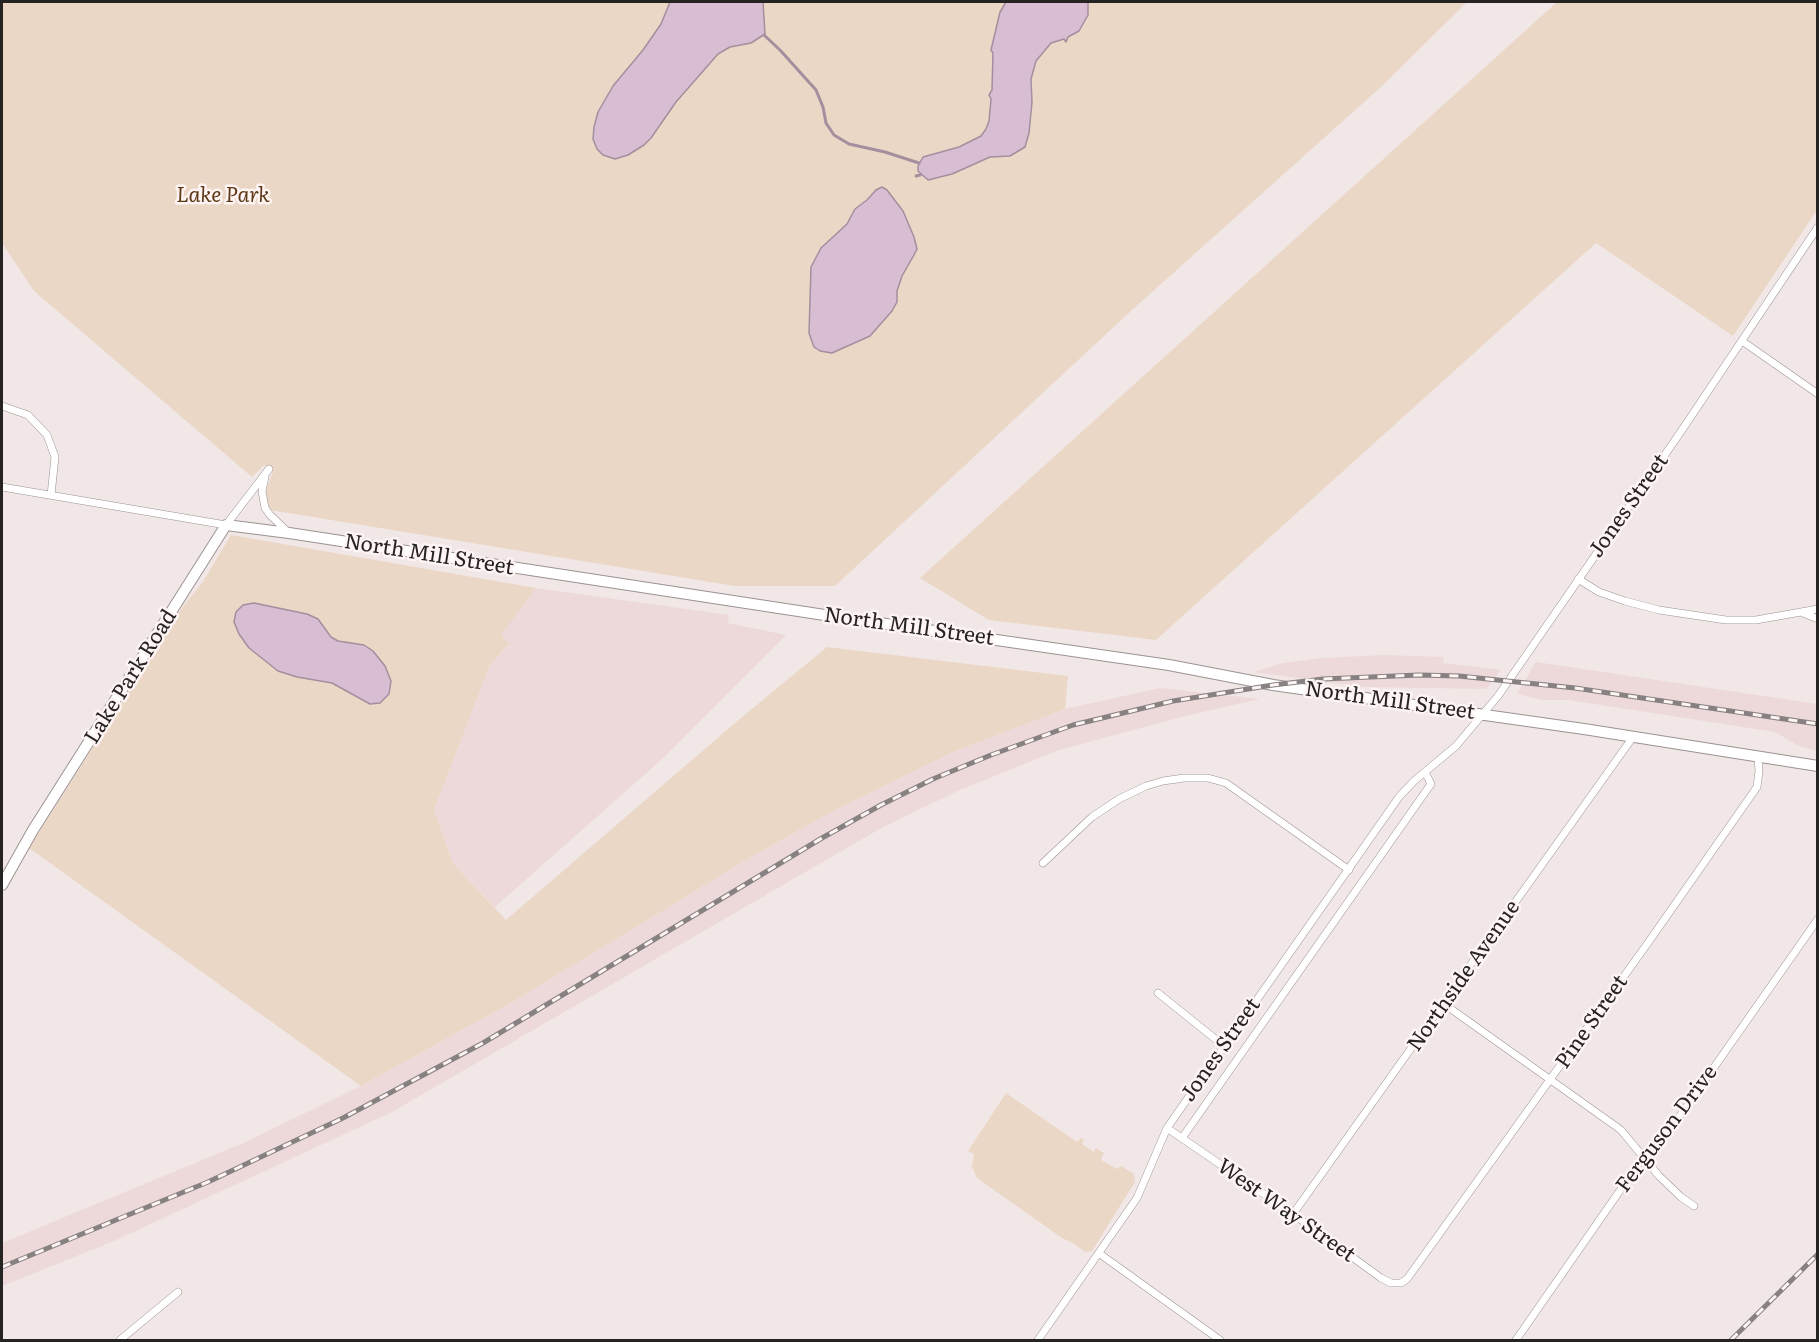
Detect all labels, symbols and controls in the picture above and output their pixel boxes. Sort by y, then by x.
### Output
park label: Lake Park [176,183,270,209]
street label: Jones Street [1584,449,1674,563]
street label: North Mill Street [342,529,516,581]
street label: North Mill Street [822,603,996,651]
street label: Lake Park Road [80,605,182,749]
street label: North Mill Street [1303,677,1477,725]
street label: Northside Avenue [1402,896,1526,1056]
street label: Pine Street [1551,970,1633,1074]
street label: Jones Street [1176,993,1266,1107]
street label: Ferguson Drive [1611,1060,1723,1198]
street label: West Way Street [1212,1154,1360,1268]

